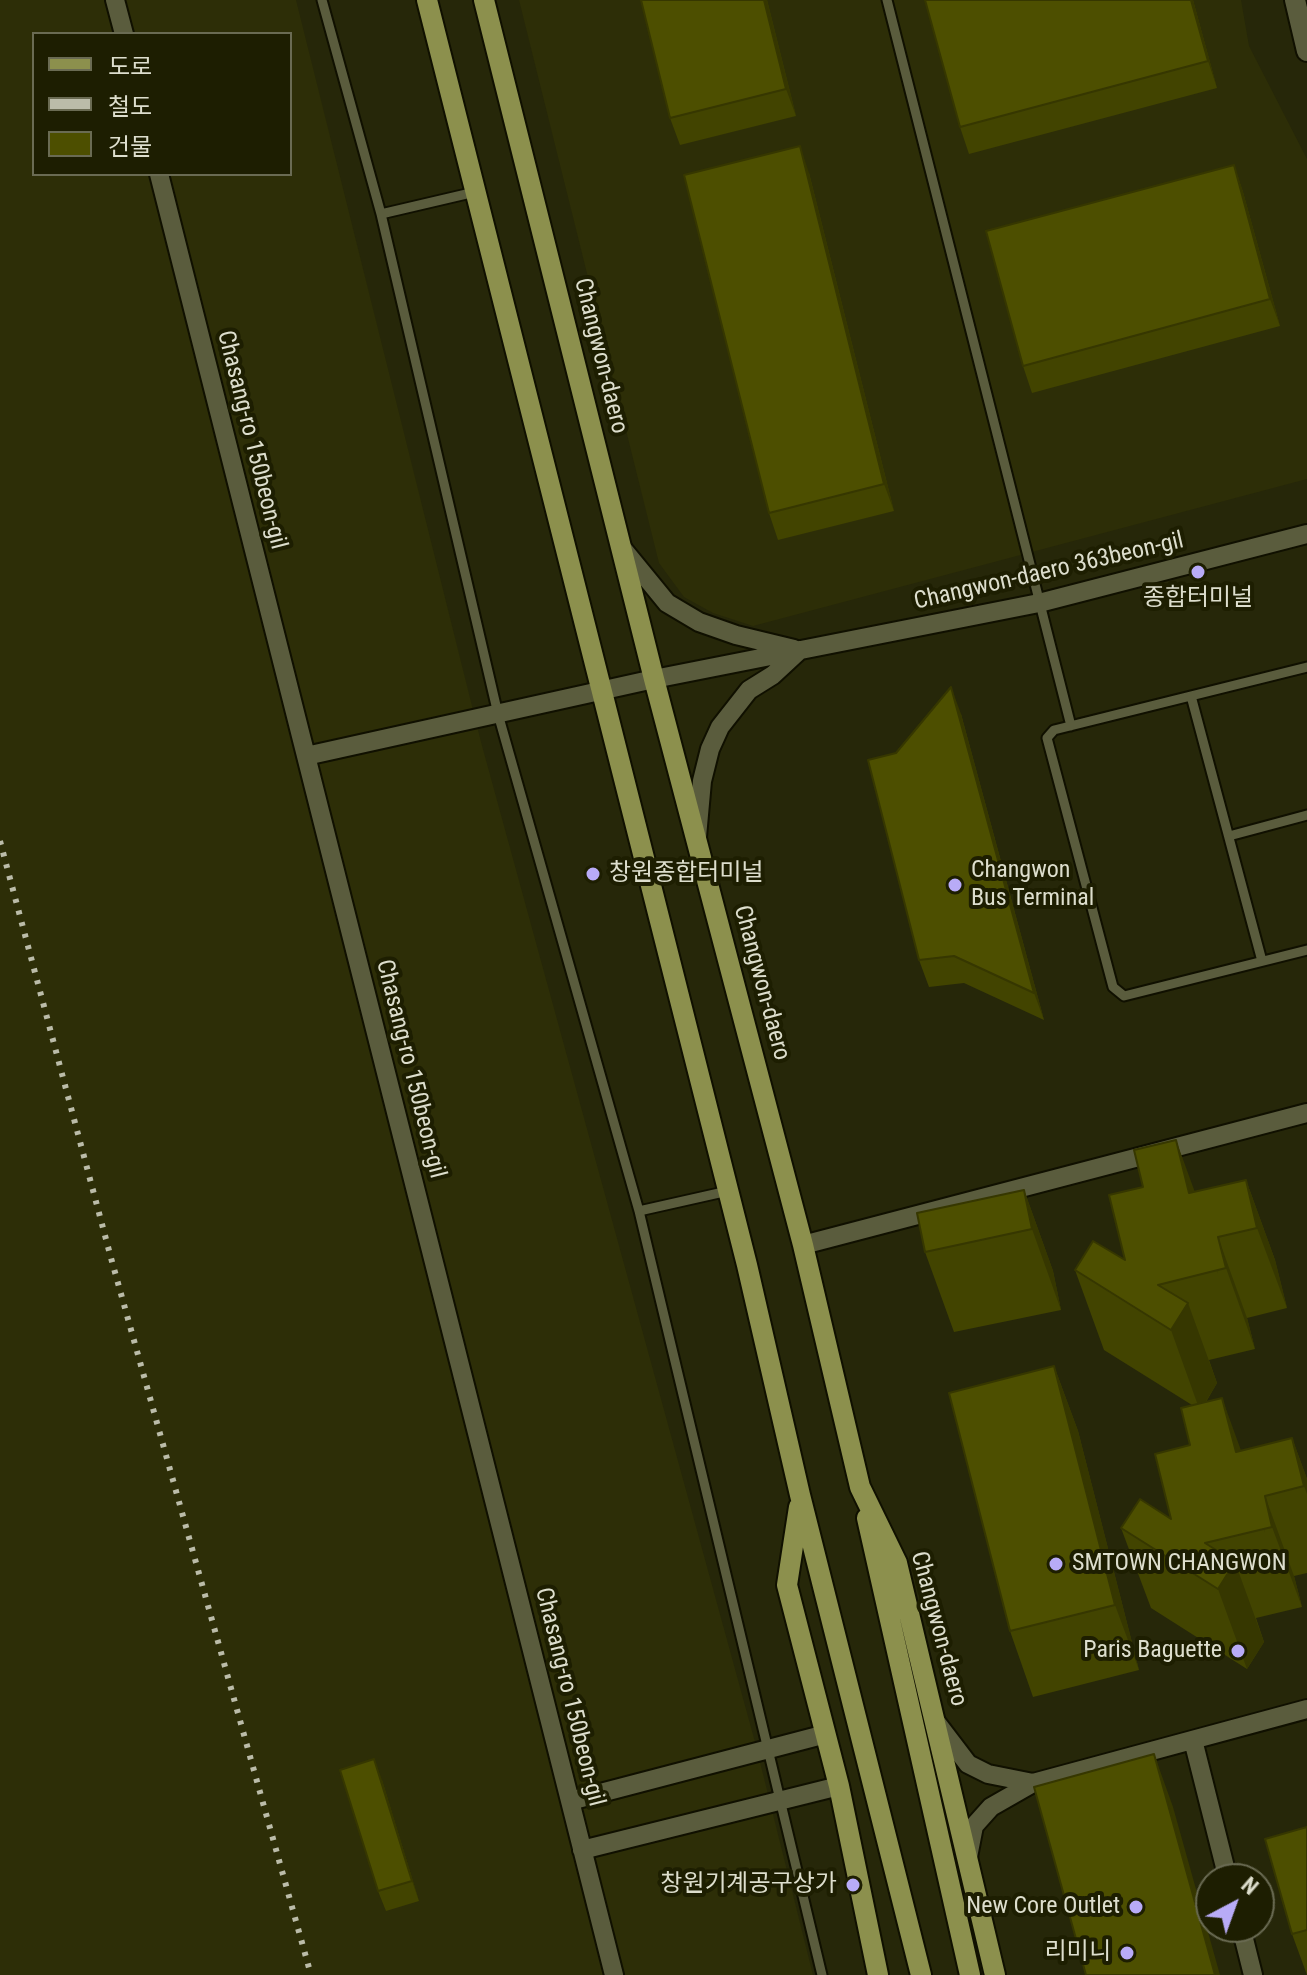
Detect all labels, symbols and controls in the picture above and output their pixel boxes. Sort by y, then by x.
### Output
legend [32,32,292,176]
text: 도로 [108,53,152,81]
text: 철도 [108,93,152,121]
text: 건물 [108,133,152,161]
street label: Changwon-daero [567,275,633,437]
street label: Chasang-ro 150beon-gil [210,328,292,552]
street label: Changwon-daero 363beon-gil [911,527,1187,617]
marker: 종합터미널 [1189,563,1207,581]
place label: 종합터미널 [1143,585,1253,613]
place label: Changwon Bus Terminal [971,857,1094,913]
place label: 창원종합터미널 [609,860,764,888]
marker: 창원종합터미널 [584,865,602,883]
marker: Changwon Bus Terminal [946,876,964,894]
street label: Changwon-daero [726,902,796,1064]
street label: Chasang-ro 150beon-gil [369,957,451,1181]
street label: Changwon-daero [903,1548,973,1710]
place label: SMTOWN CHANGWON [1072,1550,1287,1578]
marker: SMTOWN CHANGWON [1047,1555,1065,1573]
street label: Chasang-ro 150beon-gil [528,1585,610,1809]
place label: Paris Baguette [1083,1637,1222,1665]
marker: Paris Baguette [1229,1642,1247,1660]
north arrow [1195,1863,1275,1943]
place label: 창원기계공구상가 [660,1871,837,1899]
text: N [1236,1872,1263,1900]
marker: 창원기계공구상가 [844,1876,862,1894]
place label: New Core Outlet [966,1893,1120,1921]
marker: New Core Outlet [1127,1898,1145,1916]
place label: 리미니 [1045,1939,1111,1967]
marker: 리미니 [1118,1944,1136,1962]

